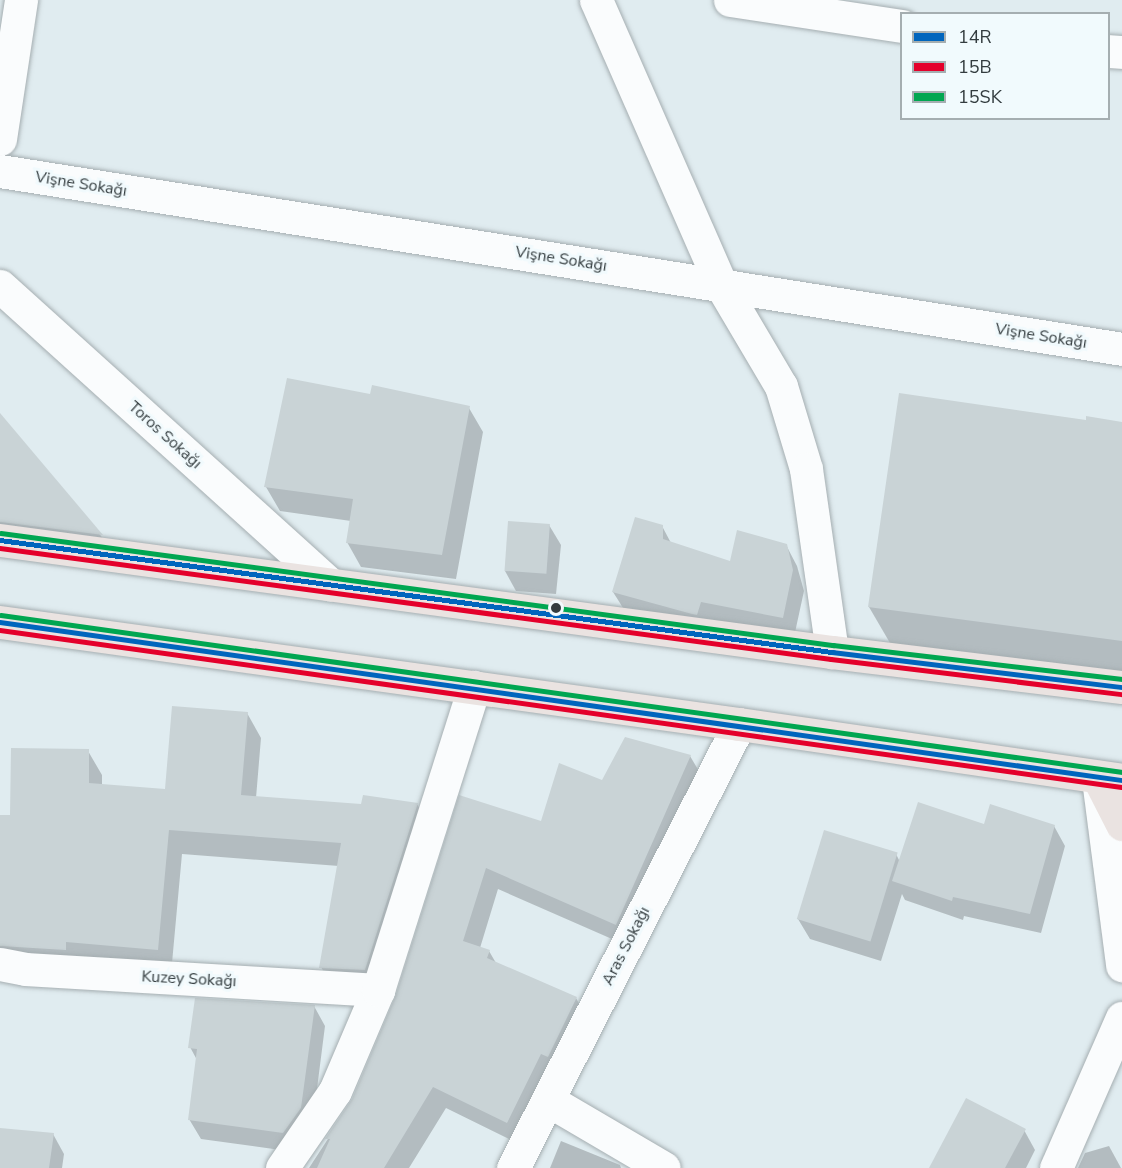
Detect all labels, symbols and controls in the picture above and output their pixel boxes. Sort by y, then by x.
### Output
legend [900,12,1110,120]
text: 14R [958,25,992,49]
text: 15B [958,55,992,79]
text: 15SK [958,85,1002,109]
street label: Vişne Sokağı [34,167,128,201]
street label: Vişne Sokağı [514,242,608,276]
street label: Vişne Sokağı [994,319,1088,353]
street label: Toros Sokağı [124,397,206,473]
unlabelled marker [550,602,562,614]
street label: Aras Sokağı [598,903,654,989]
street label: Kuzey Sokağı [141,967,237,991]

